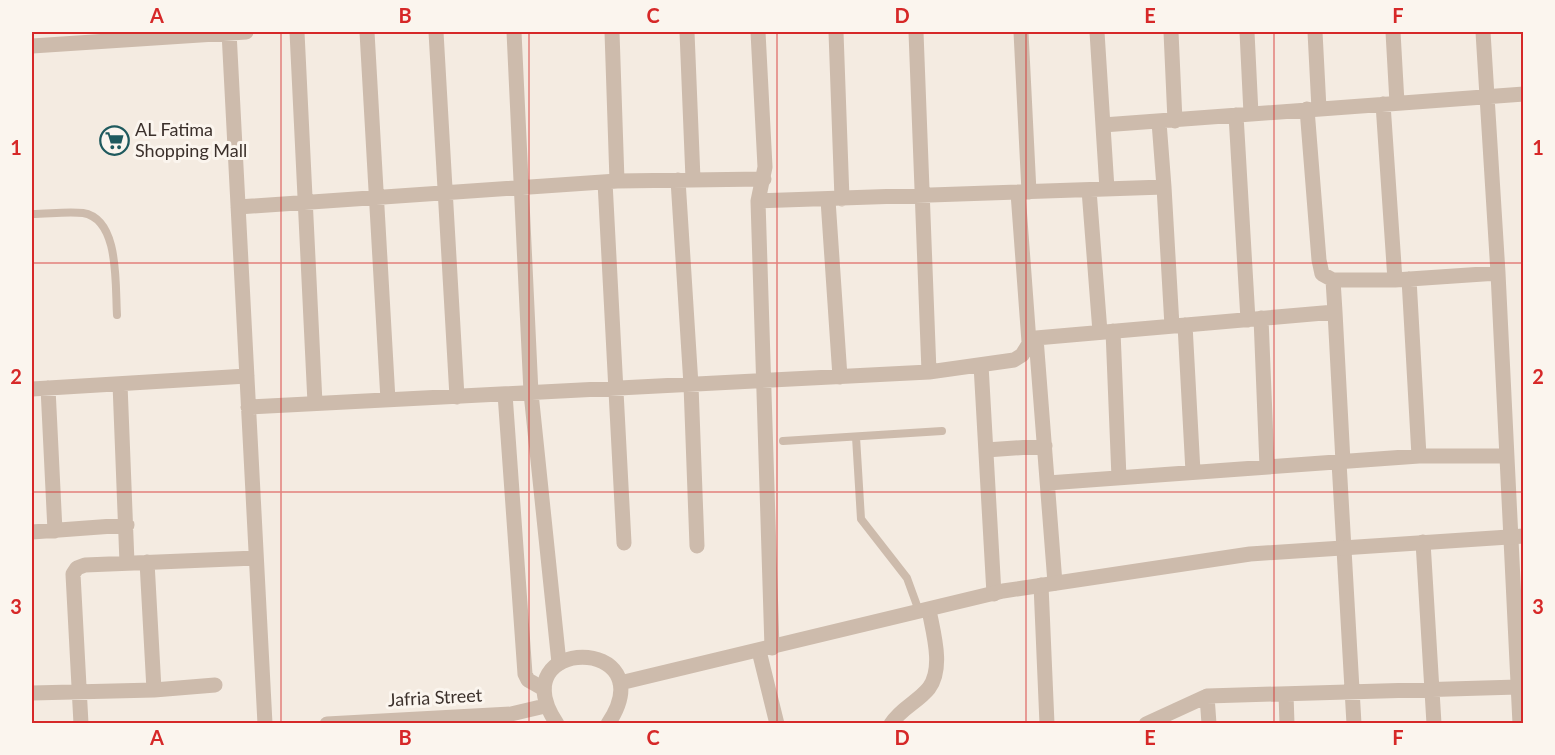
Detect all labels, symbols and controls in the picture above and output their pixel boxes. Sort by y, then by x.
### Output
text: A [149,3,164,27]
text: B [398,3,412,27]
text: C [646,3,660,27]
text: D [894,3,910,27]
text: E [1144,3,1156,27]
text: F [1392,3,1404,27]
place label: AL Fatima Shopping Mall [135,118,247,161]
supermarket icon: AL Fatima Shopping Mall [98,124,130,156]
text: 1 [10,135,22,159]
text: 1 [1532,135,1544,159]
text: 2 [10,364,22,388]
text: 2 [1532,364,1544,388]
text: 3 [10,594,22,618]
text: 3 [1532,594,1544,618]
street label: Jafria Street [387,684,483,710]
text: A [149,725,164,749]
text: B [398,725,412,749]
text: C [646,725,660,749]
text: D [894,725,910,749]
text: E [1144,725,1156,749]
text: F [1392,725,1404,749]

